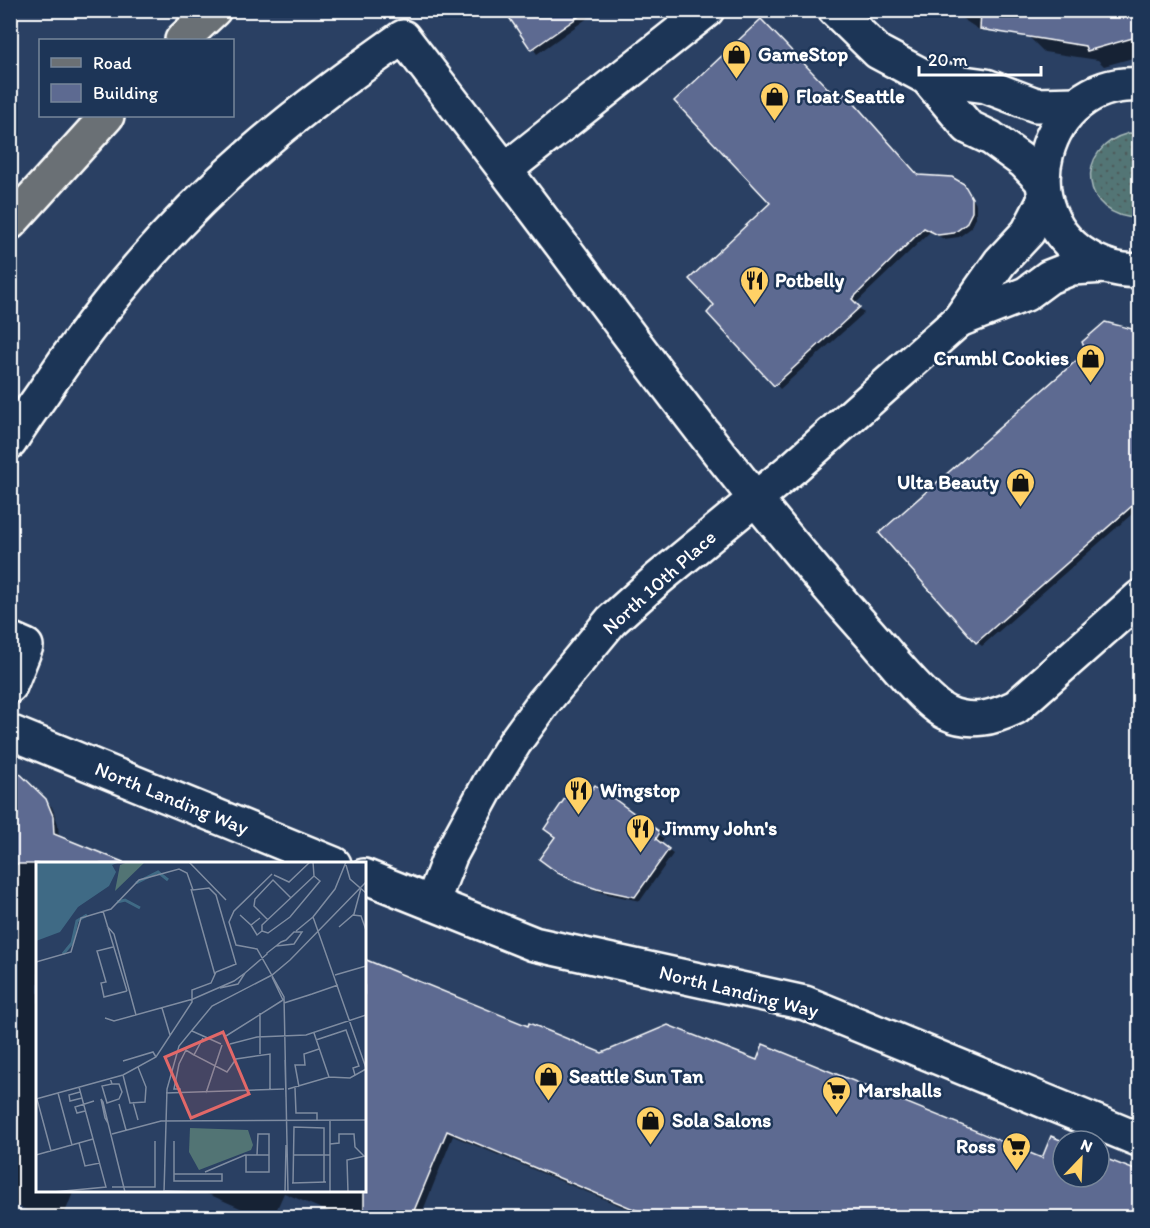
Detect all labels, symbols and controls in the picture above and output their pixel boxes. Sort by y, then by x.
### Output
shop icon: GameStop [721,38,753,80]
legend [39,39,234,117]
scale bar [919,39,1040,77]
place label: GameStop [758,42,848,67]
text: 20 m [928,49,968,71]
text: Road [93,52,132,74]
shop icon: Float Seattle [759,80,791,122]
text: Building [93,82,159,104]
place label: Float Seattle [796,84,905,108]
restaurant icon: Potbelly [738,264,770,306]
place label: Potbelly [775,268,845,293]
shop icon: Crumbl Cookies [1074,342,1106,384]
place label: Crumbl Cookies [934,346,1069,370]
shop icon: Ulta Beauty [1004,466,1036,508]
place label: Ulta Beauty [897,470,1000,495]
street label: North 10th Place [597,525,721,639]
street label: North Landing Way [92,756,253,840]
restaurant icon: Wingstop [563,774,595,816]
place label: Wingstop [600,778,680,803]
restaurant icon: Jimmy John's [625,812,657,854]
place label: Jimmy John's [661,816,777,841]
inset map [36,862,366,1192]
street label: North Landing Way [657,960,822,1023]
shop icon: Seattle Sun Tan [532,1060,564,1102]
place label: Seattle Sun Tan [569,1064,704,1088]
supermarket icon: Marshalls [821,1074,853,1116]
place label: Marshalls [858,1078,942,1102]
shop icon: Sola Salons [635,1104,667,1146]
place label: Sola Salons [672,1108,771,1132]
north arrow [1051,1129,1111,1189]
supermarket icon: Ross [1001,1130,1033,1172]
place label: Ross [956,1134,996,1158]
text: N [1078,1135,1095,1157]

